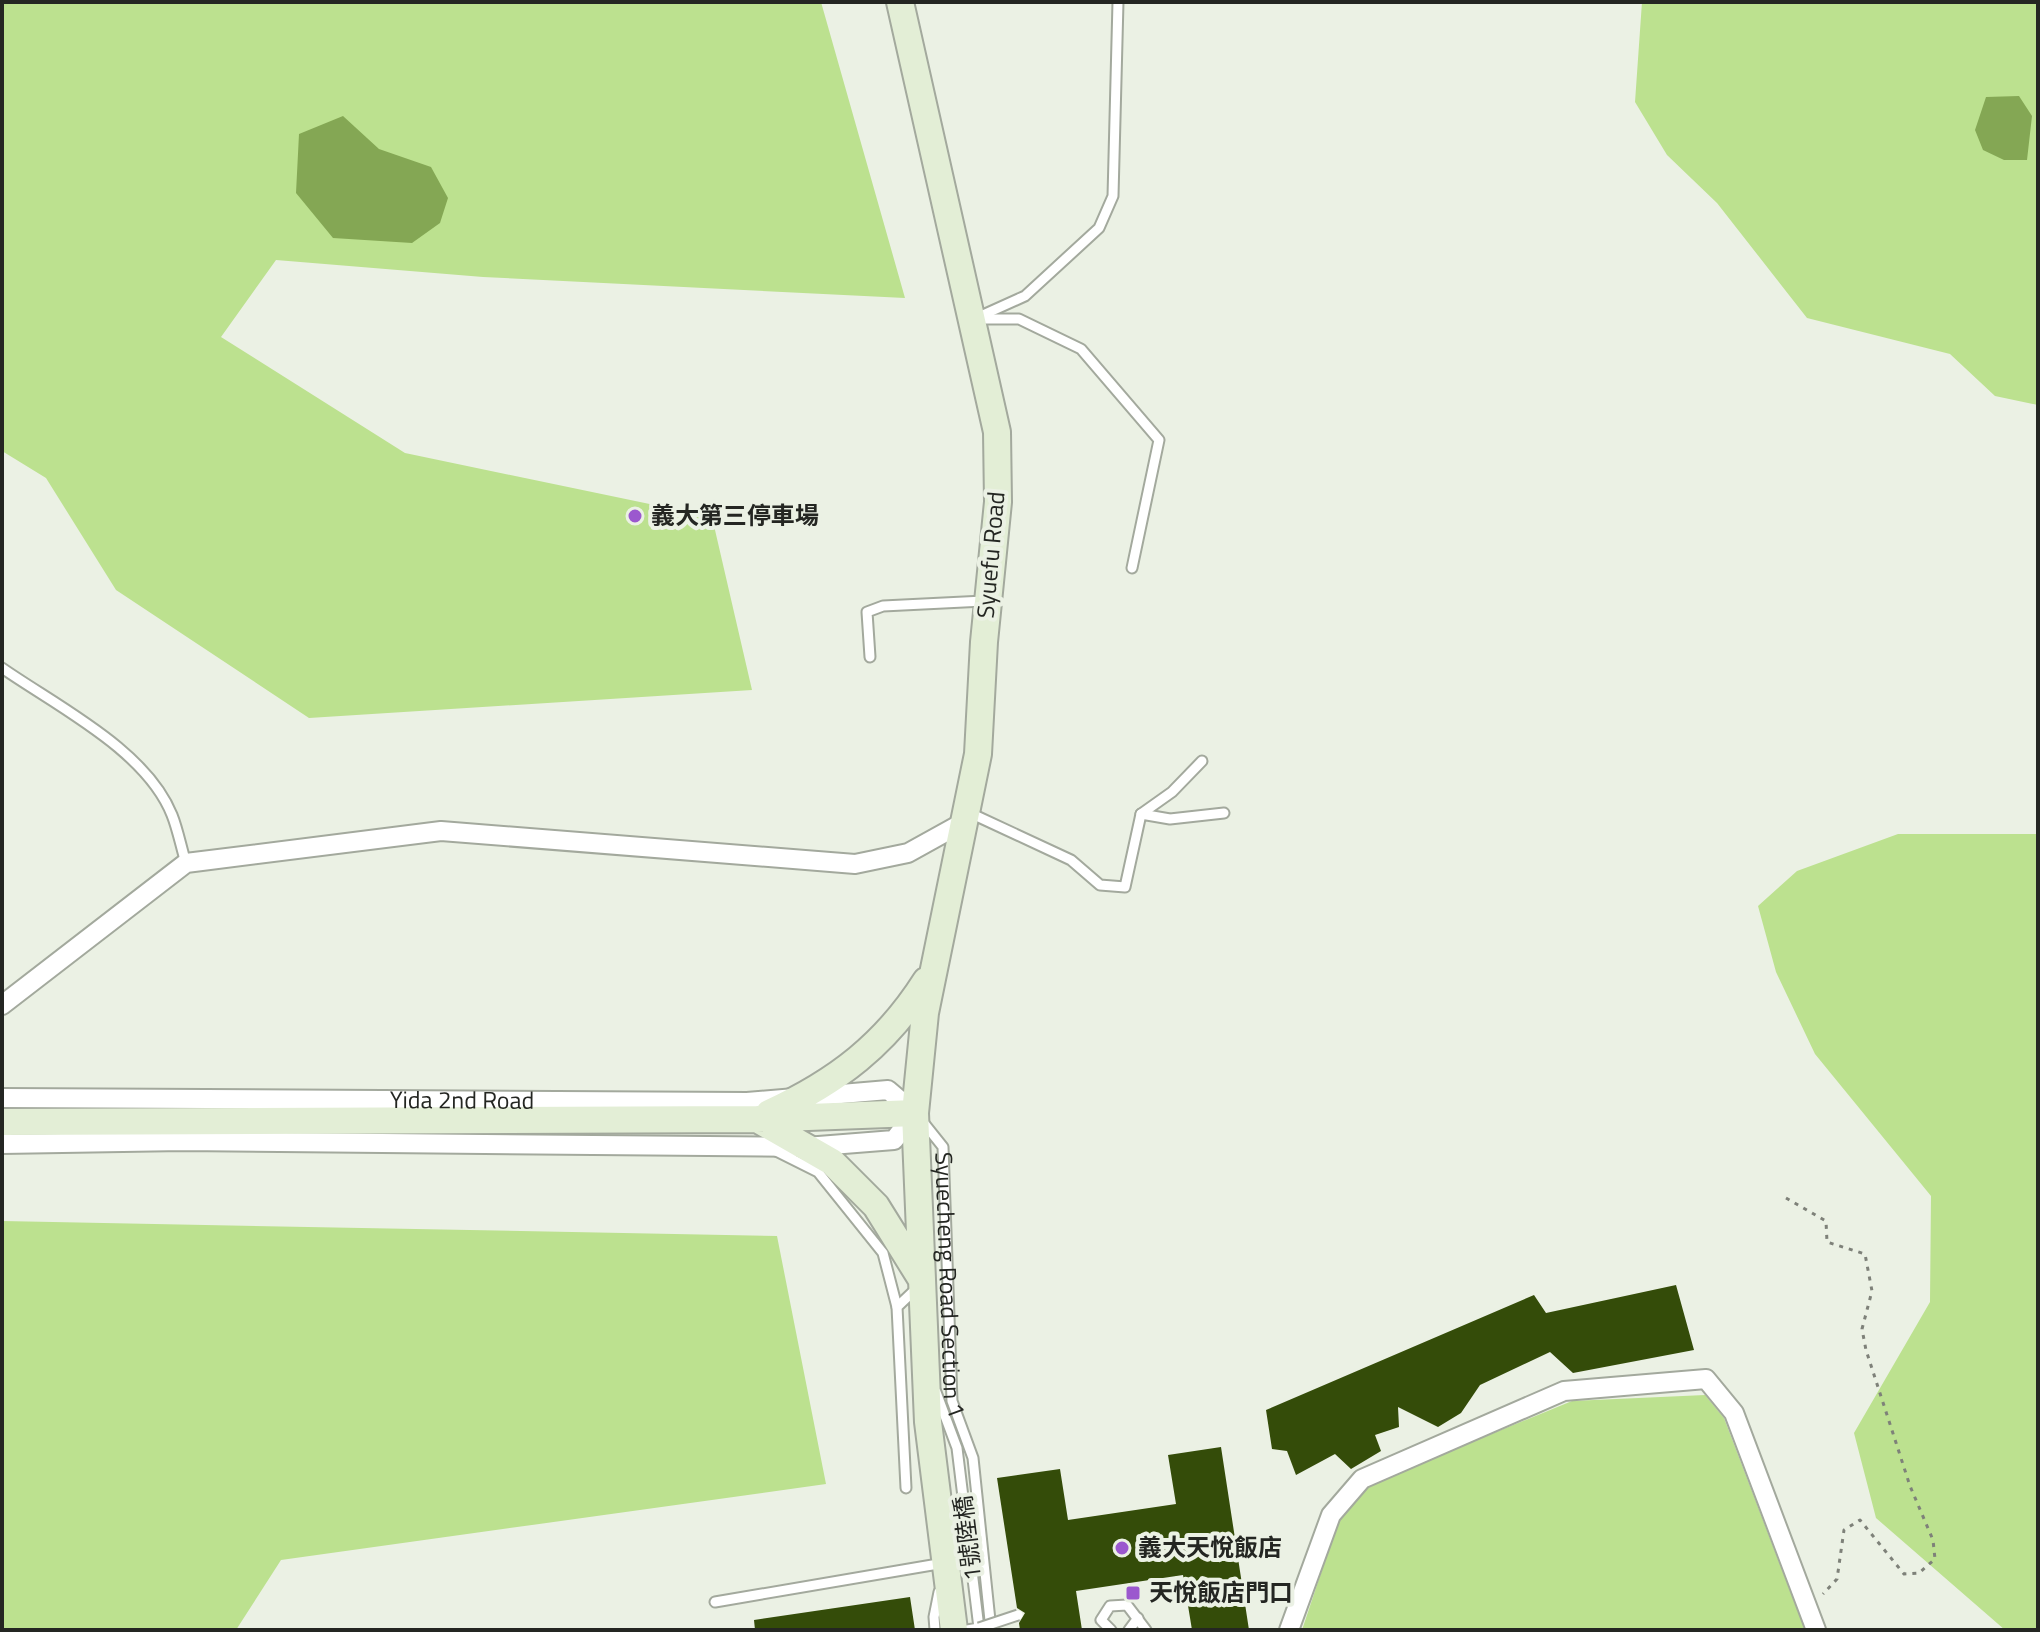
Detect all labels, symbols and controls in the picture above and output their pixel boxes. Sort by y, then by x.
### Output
street label: Syuefu Road [967,490,1013,620]
place label: 義大第三停車場 [651,497,819,533]
marker: 義大第三停車場 [626,507,644,525]
street label: Yida 2nd Road [390,1081,534,1118]
street label: Syuecheng Road Section 1 [926,1151,976,1423]
street label: 1號陸橋 [944,1494,990,1583]
place label: 義大天悅飯店 [1138,1529,1282,1565]
marker: 義大天悅飯店 [1113,1539,1131,1557]
place label: 天悅飯店門口 [1149,1574,1293,1610]
marker: 天悅飯店門口 [1124,1584,1142,1602]

